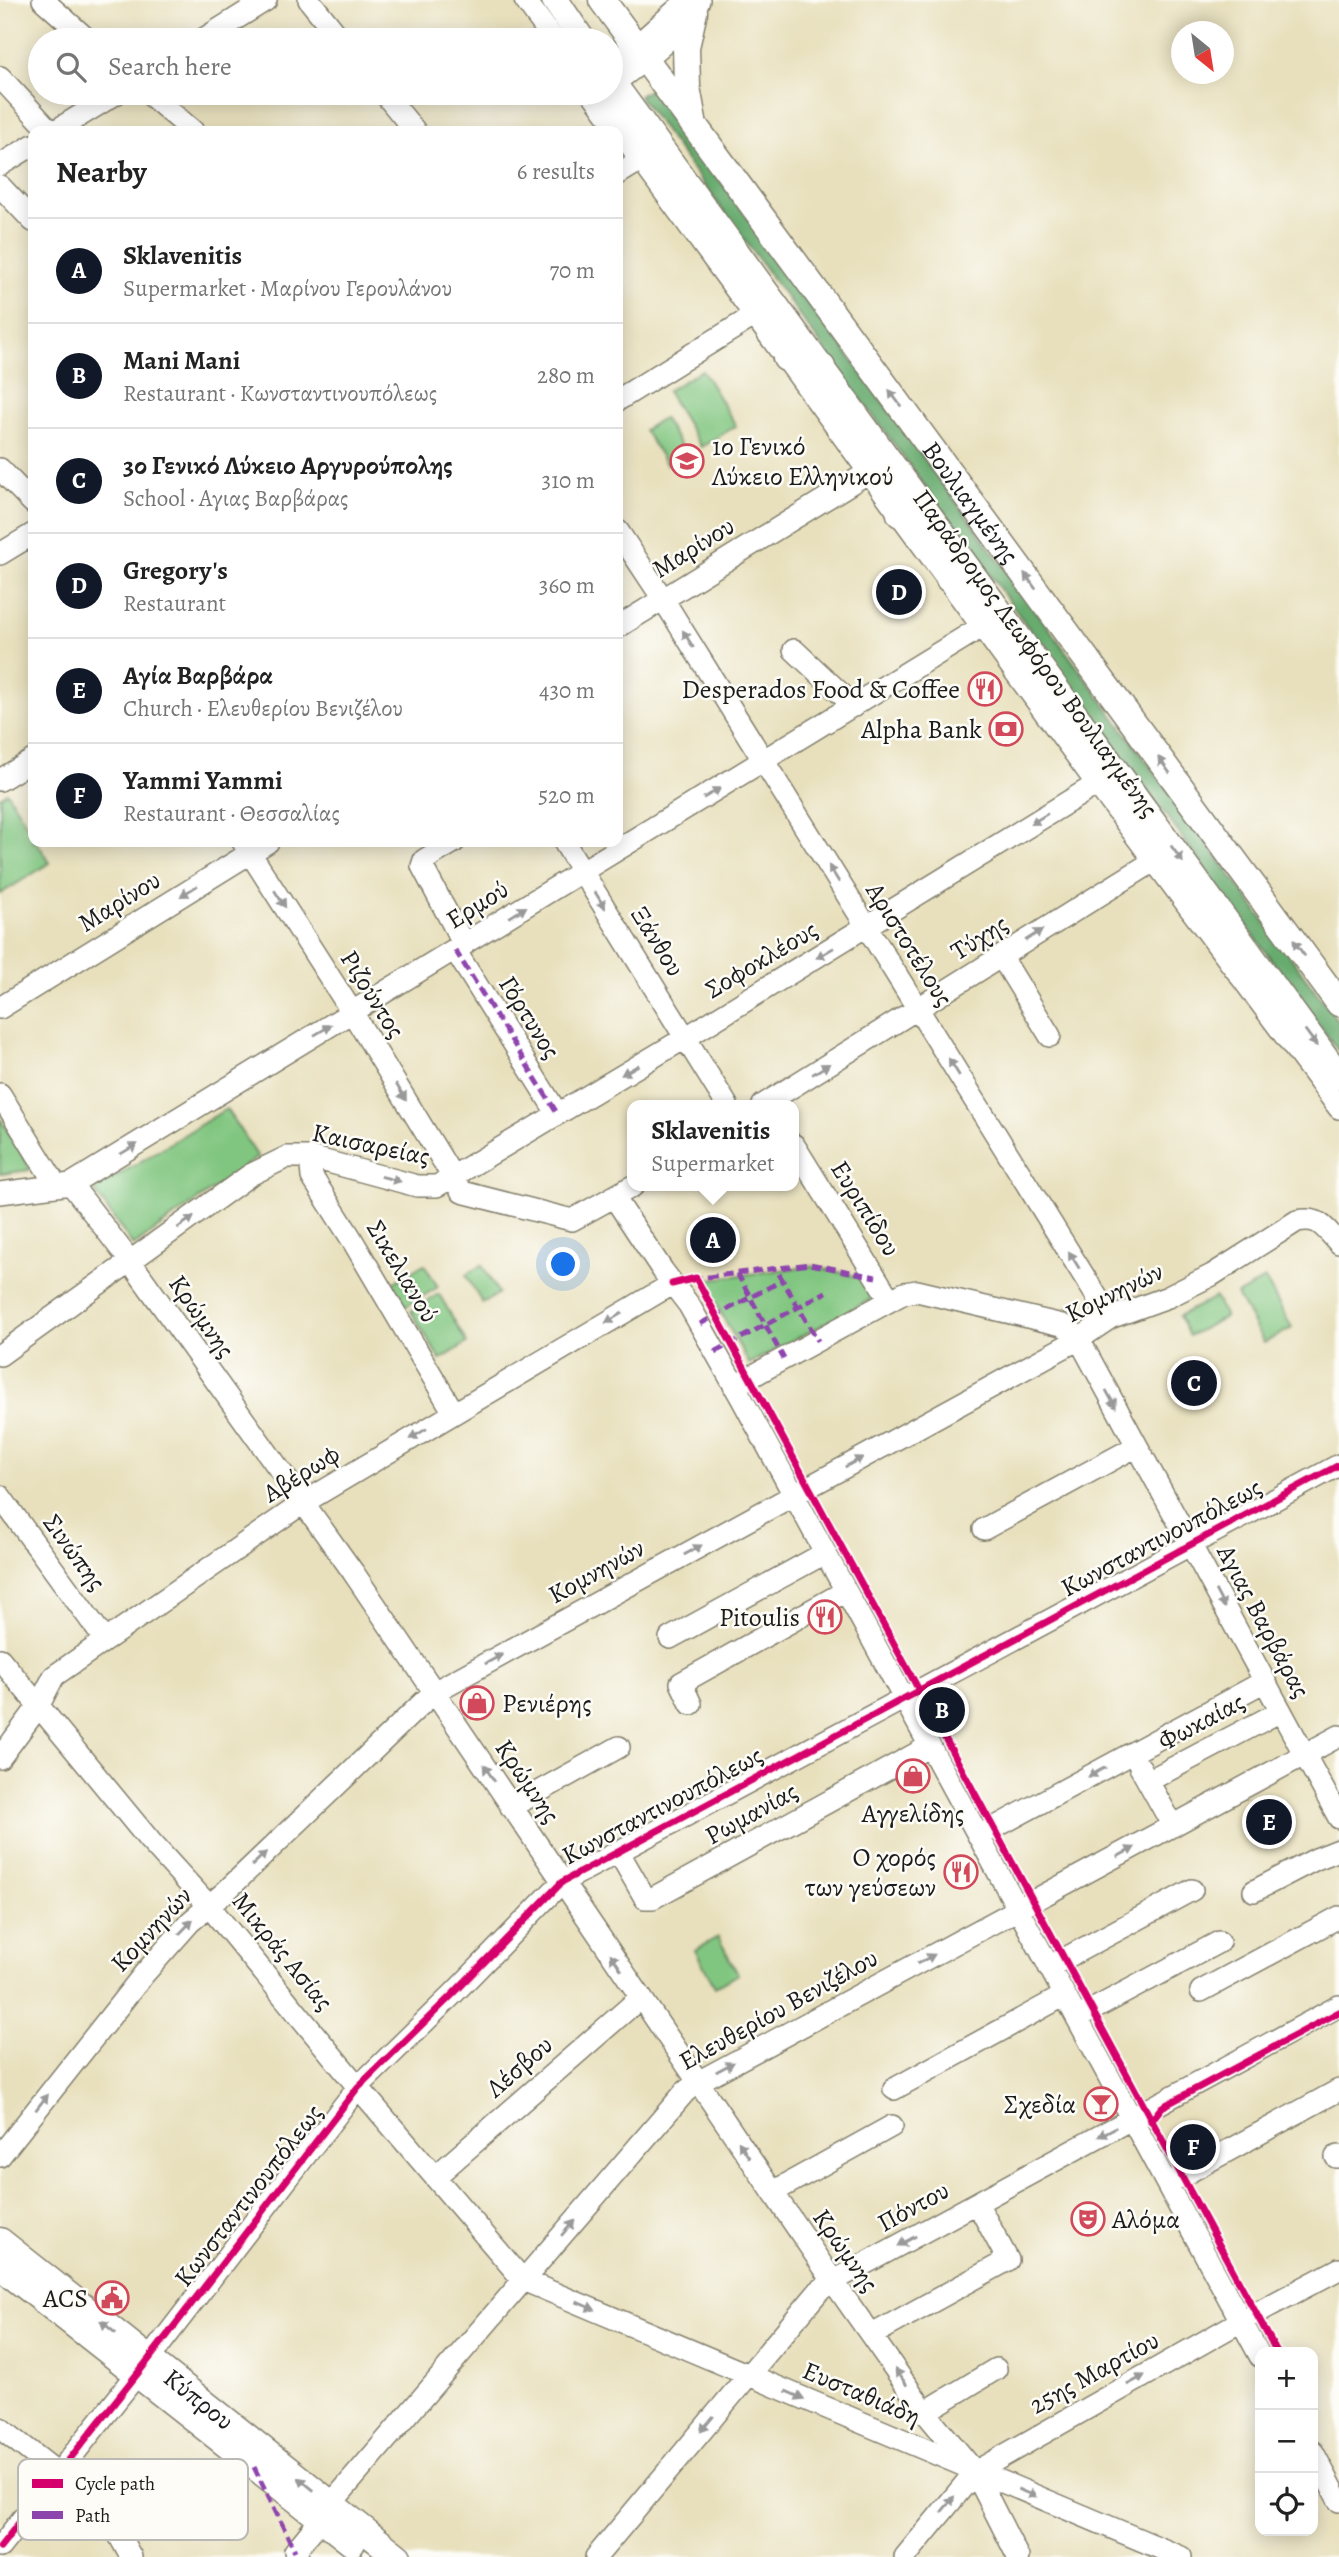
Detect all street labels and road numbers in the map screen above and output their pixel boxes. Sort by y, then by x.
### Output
street label: Βουλιαγμένης [914,434,1027,571]
street label: Παράδρομος Λεωφόρου Βουλιαγμένης [905,482,1167,824]
street label: Μαρίνου [645,508,741,586]
street label: Μαρίνου [71,862,167,940]
street label: Ερμού [439,872,515,937]
street label: Αριστοτέλους [857,875,962,1013]
street label: Ξάνθου [622,899,693,983]
street label: Τύχης [944,906,1015,969]
street label: Σοφοκλέους [699,912,824,1007]
street label: Ριζούντος [332,943,413,1045]
street label: Γόρτυνος [490,969,569,1066]
street label: Καισαρείας [309,1115,433,1174]
street label: Ευριπίδου [822,1154,909,1263]
street label: Σικελιανού [358,1214,447,1329]
street label: Κομνηνών [1059,1254,1169,1331]
street label: Κρώμνης [160,1268,243,1365]
street label: Αβέρωφ [255,1436,346,1511]
street label: Κωνσταντινουπόλεως [1055,1470,1268,1605]
street label: Σινώπης [35,1507,114,1598]
street label: Κομνηνών [542,1531,651,1612]
street label: Αγιας Βαρβάρας [1208,1538,1319,1704]
street label: Φωκαίας [1152,1684,1251,1759]
street label: Κρώμνης [487,1732,568,1830]
street label: Κωνσταντινουπόλεως [556,1738,769,1873]
street label: Ρωμανίας [699,1774,804,1853]
street label: Κομνηνών [103,1879,200,1980]
street label: Μικράς Ασίας [224,1885,341,2018]
street label: Ελευθερίου Βενιζέλου [673,1940,884,2079]
street label: Λέσβου [478,2028,560,2106]
street label: Κωνσταντινουπόλεως [166,2097,331,2294]
street label: Πόντου [871,2172,955,2240]
street label: Κρώμνης [804,2202,887,2299]
street label: 25ης Μαρτίου [1023,2322,1165,2422]
street label: Ευσταθιάδη [797,2353,926,2434]
street label: Κύπρου [156,2361,241,2438]

